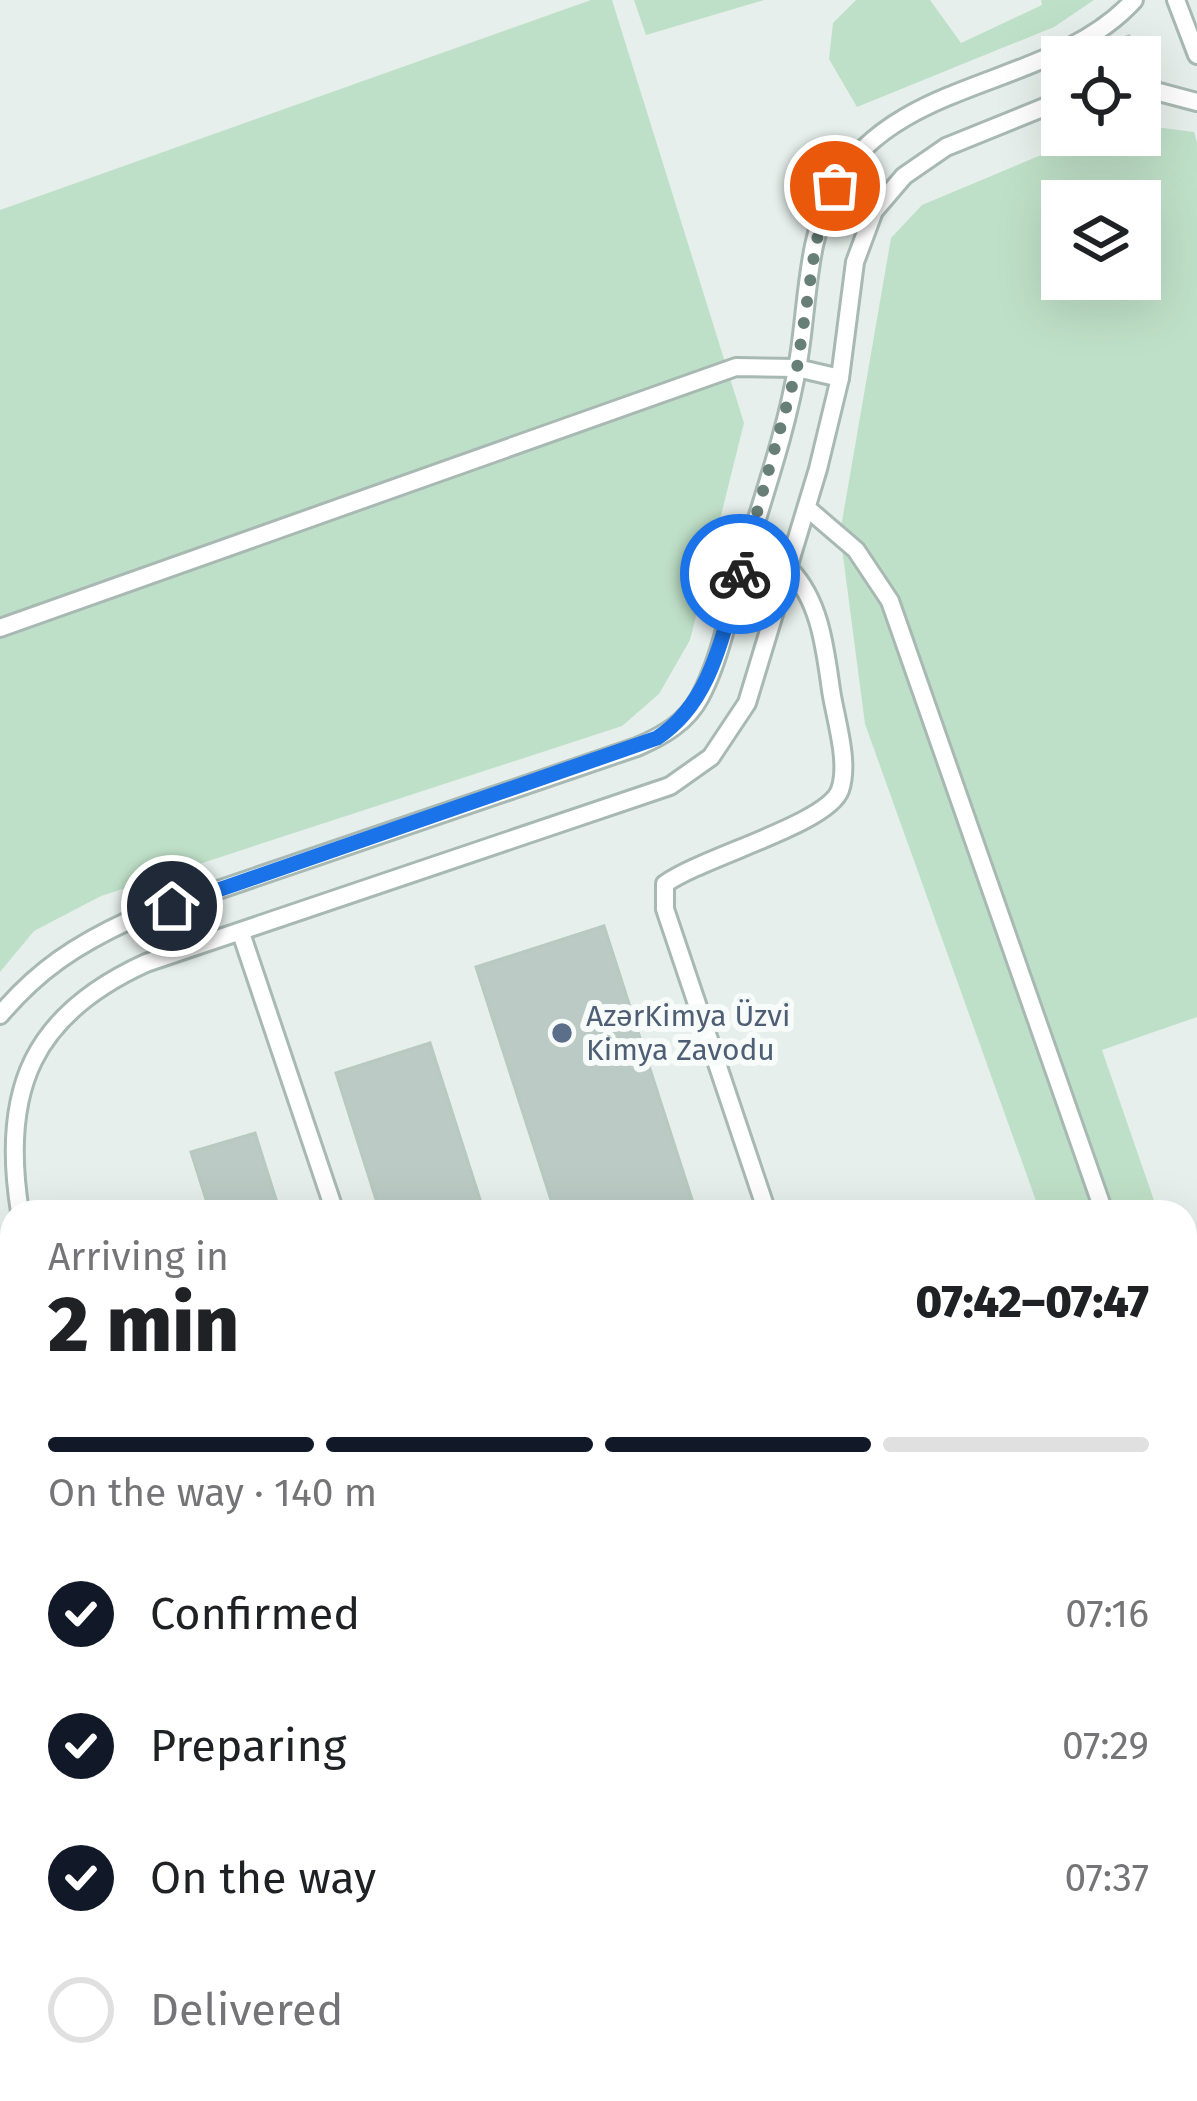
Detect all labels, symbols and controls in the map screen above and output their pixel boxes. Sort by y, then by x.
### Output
map controls [1041,36,1161,300]
button: locate [1041,36,1161,156]
pin [784,135,886,237]
icon: bag [802,153,868,219]
button: layers [1041,180,1161,300]
courier [680,514,800,634]
icon: bike [707,541,773,607]
pin [121,855,223,957]
icon: home [139,873,205,939]
place label: AzərKimya Üzvi Kimya Zavodu [586,998,790,1068]
marker: AzərKimya Üzvi Kimya Zavodu [549,1020,575,1046]
text: Arriving in [48,1234,229,1280]
text: 07:42–07:47 [916,1275,1149,1329]
text: 2 min [48,1278,239,1372]
text: On the way · 140 m [48,1470,377,1516]
icon: check [48,1581,114,1647]
text: Confirmed [150,1587,360,1641]
text: 07:16 [1065,1591,1149,1637]
icon: check [48,1713,114,1779]
text: Preparing [150,1719,346,1773]
text: 07:29 [1062,1723,1149,1769]
icon: check [48,1845,114,1911]
text: On the way [150,1851,376,1905]
text: 07:37 [1064,1855,1149,1901]
text: Delivered [150,1983,343,2037]

